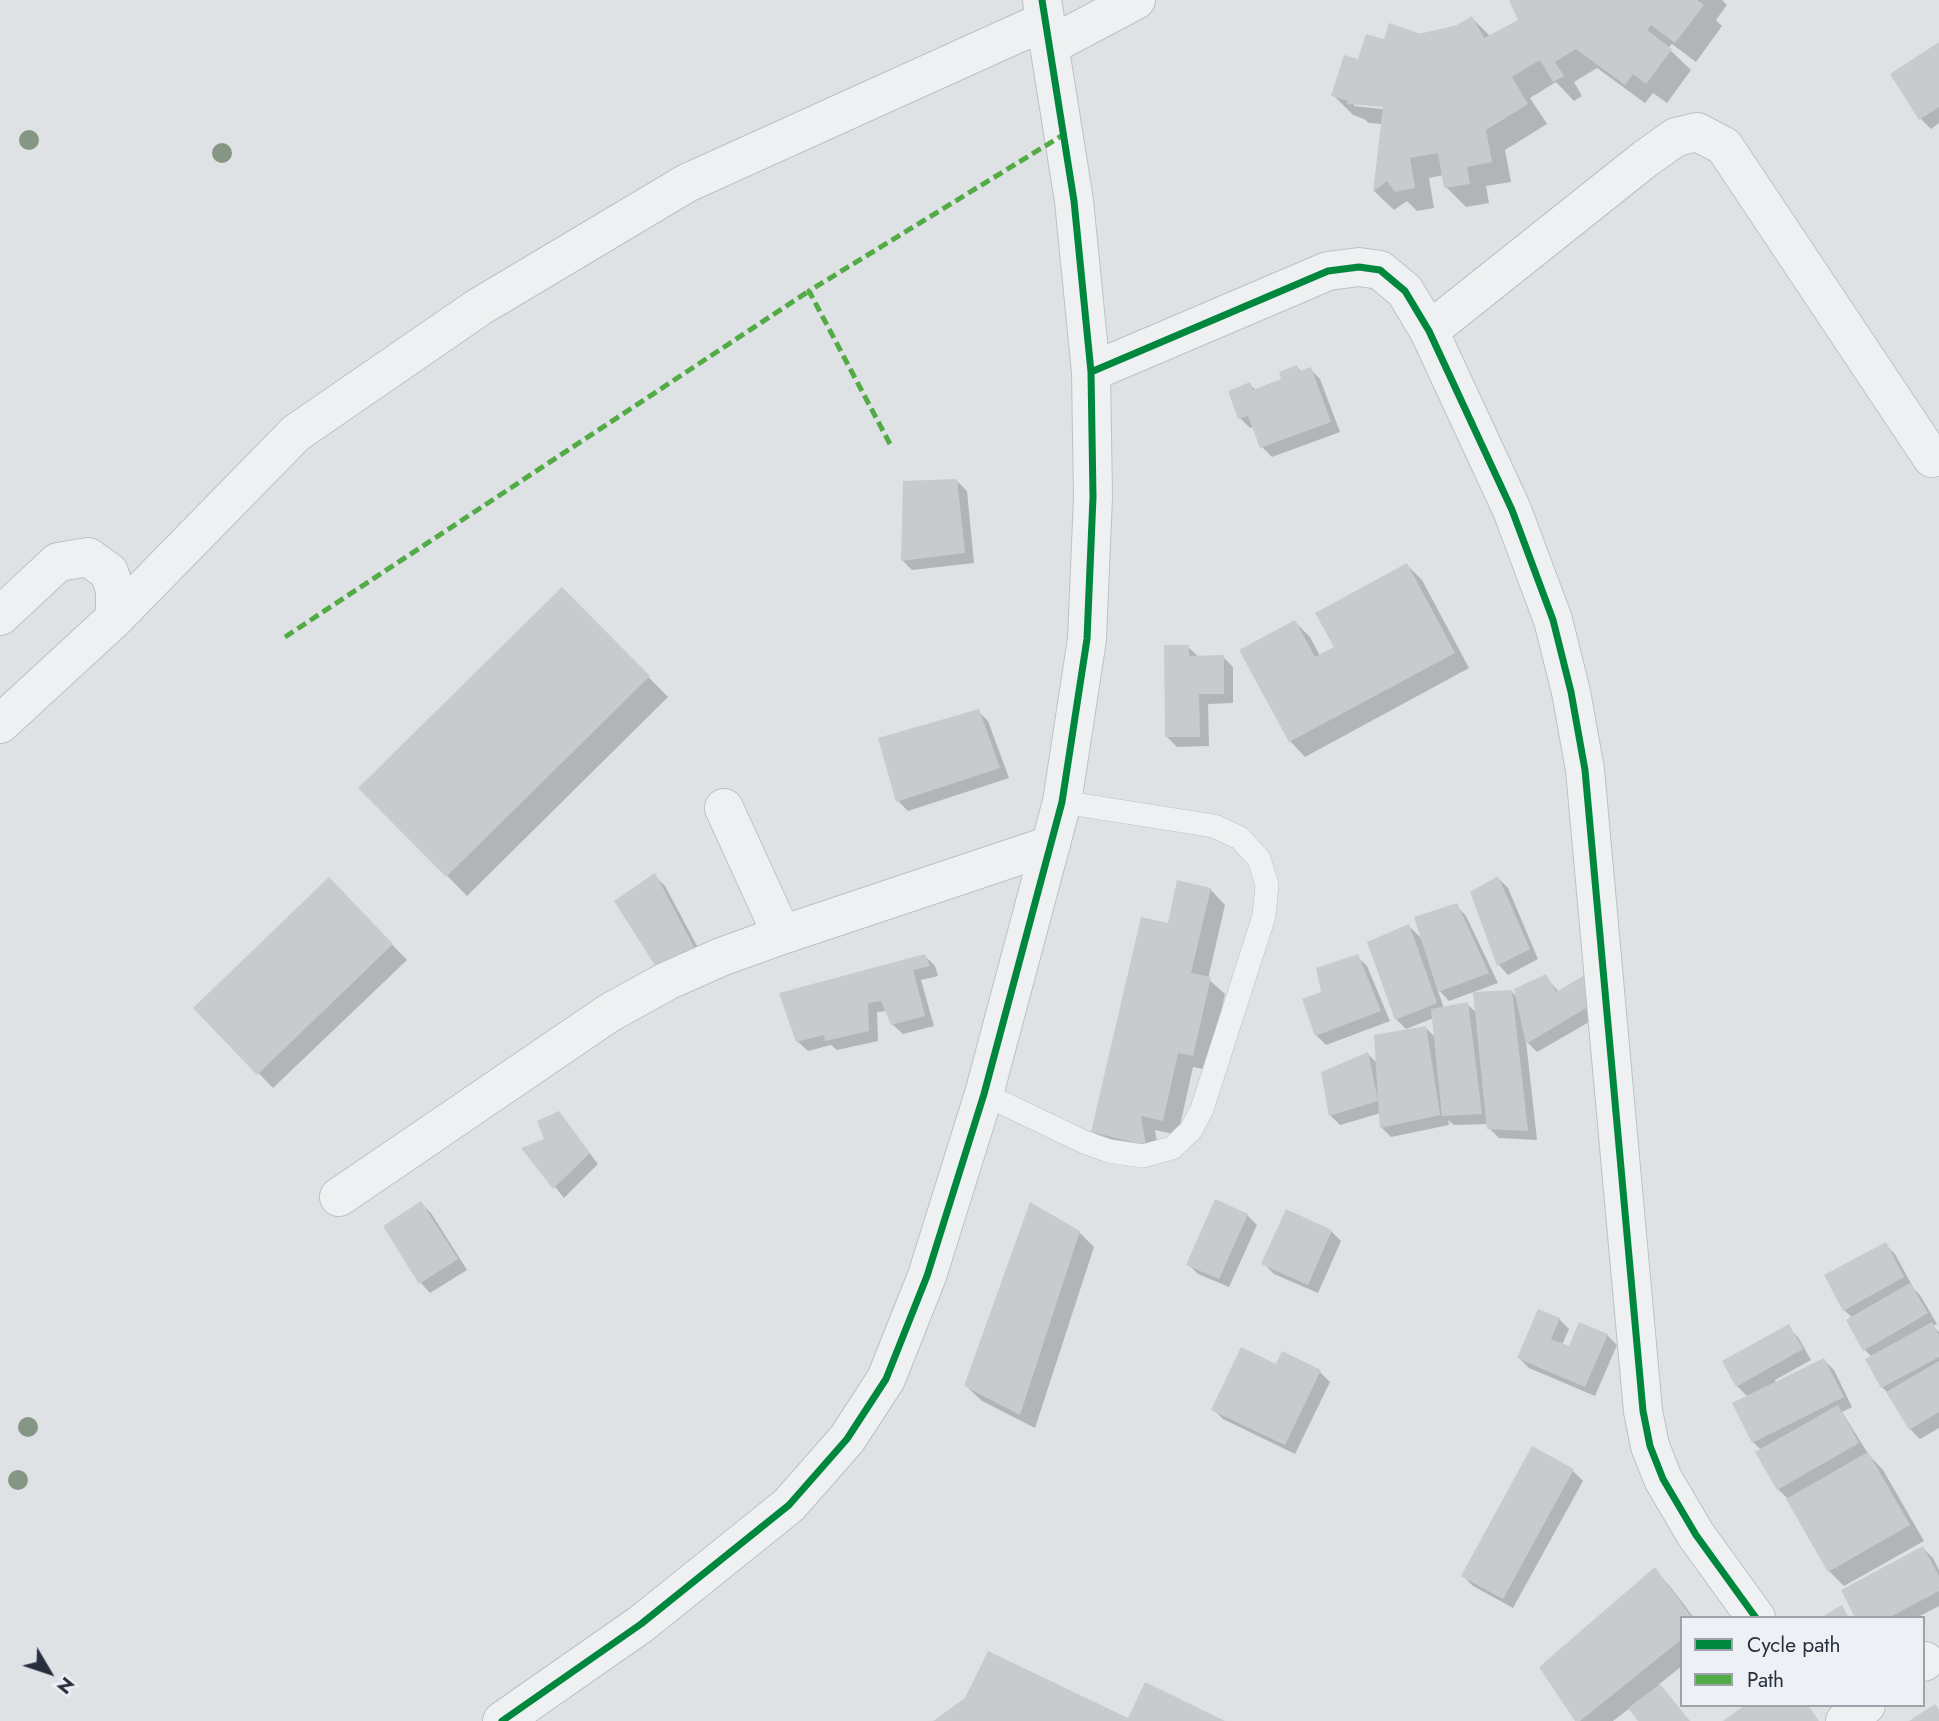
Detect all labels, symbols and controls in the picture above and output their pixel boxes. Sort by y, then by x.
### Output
legend [1680,1616,1925,1707]
text: Cycle path [1747,1630,1840,1660]
north arrow [14,1637,84,1707]
text: Path [1747,1665,1784,1695]
text: N [50,1671,81,1700]

